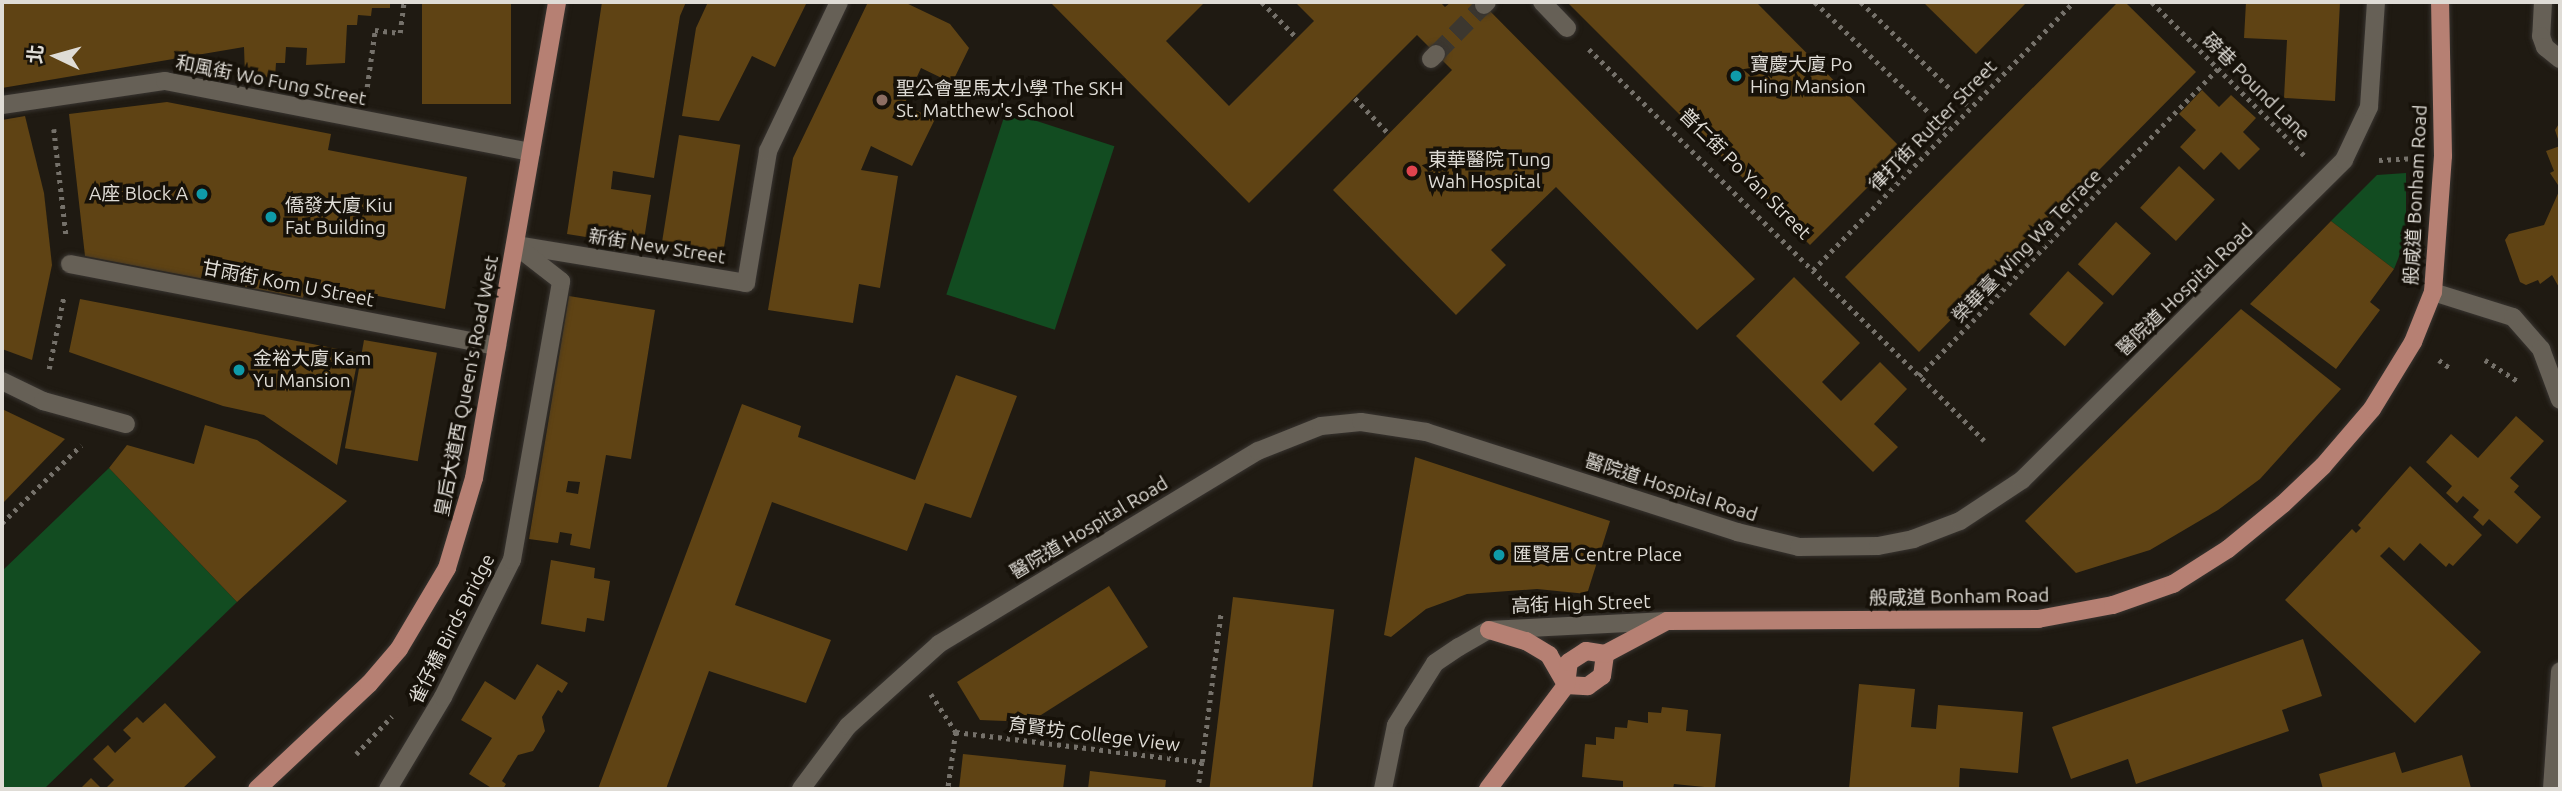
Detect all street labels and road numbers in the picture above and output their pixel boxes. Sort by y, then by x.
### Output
street label: 磅巷 Pound Lane [2198,29,2314,145]
street label: 和風街 Wo Fung Street [174,51,368,111]
street label: 律打街 Rutter Street [1864,55,2002,197]
street label: 普仁街 Po Yan Street [1675,104,1815,244]
street label: 般咸道 Bonham Road [2400,104,2432,286]
street label: 榮華臺 Wing Wa Terrace [1948,164,2106,328]
street label: 醫院道 Hospital Road [2112,219,2258,361]
street label: 新街 New Street [587,225,727,269]
street label: 皇后大道西 Queen's Road West [431,254,503,518]
street label: 甘雨街 Kom U Street [200,256,376,312]
street label: 醫院道 Hospital Road [1582,449,1760,527]
street label: 醫院道 Hospital Road [1006,472,1172,584]
street label: 雀仔橋 Birds Bridge [404,550,500,708]
street label: 般咸道 Bonham Road [1869,584,2049,610]
street label: 高街 High Street [1511,590,1651,618]
street label: 育賢坊 College View [1007,713,1181,757]

